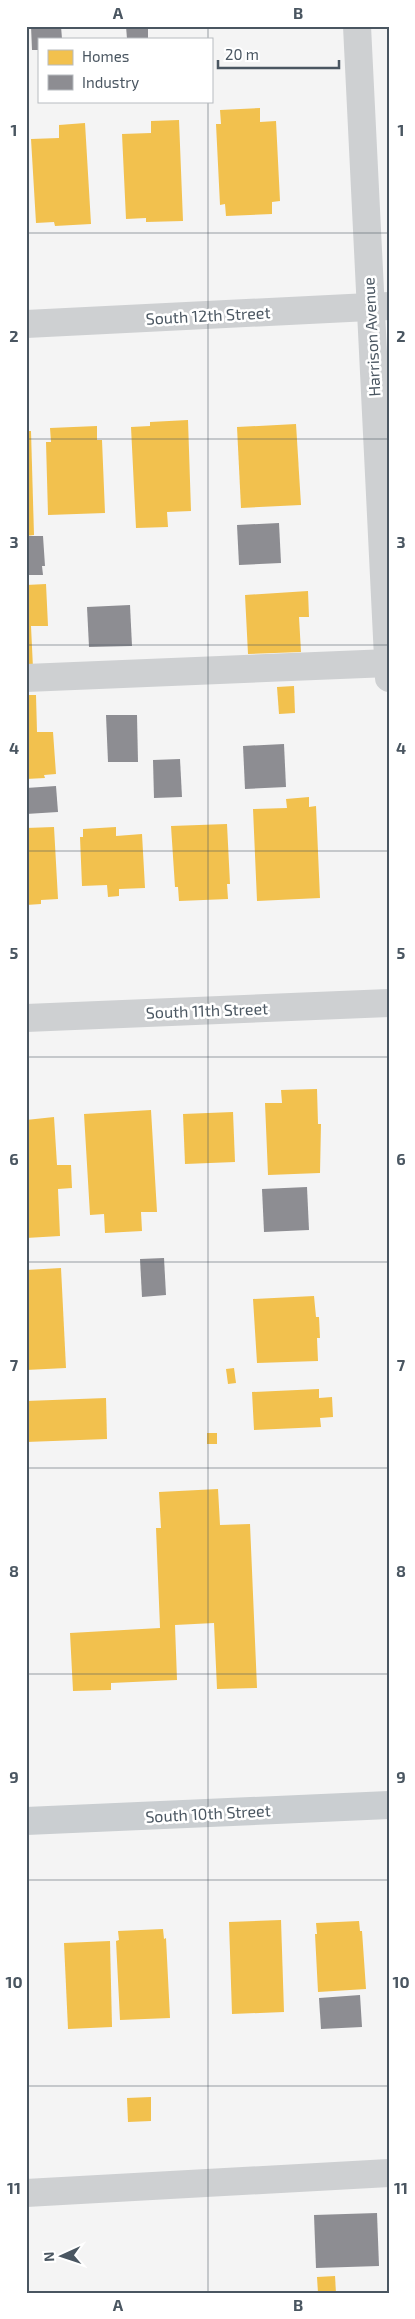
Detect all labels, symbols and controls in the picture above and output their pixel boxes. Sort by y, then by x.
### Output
text: A [113,3,124,22]
text: B [293,3,303,22]
legend [38,38,212,102]
scale bar [218,38,339,70]
text: 20 m [225,45,259,63]
text: Homes [82,47,129,65]
text: Industry [82,73,139,91]
text: 1 [11,120,17,139]
text: 1 [398,120,404,139]
street label: Harrison Avenue [358,277,384,397]
street label: South 12th Street [145,302,271,328]
text: 2 [9,326,19,345]
text: 2 [396,326,406,345]
text: 3 [9,532,19,551]
text: 3 [396,532,406,551]
text: 4 [9,738,19,757]
text: 4 [396,738,406,757]
text: 5 [10,943,19,962]
text: 5 [397,943,406,962]
street label: South 11th Street [146,998,268,1022]
text: 6 [9,1149,19,1168]
text: 6 [396,1149,406,1168]
text: 7 [10,1355,19,1374]
text: 7 [397,1355,406,1374]
text: 8 [9,1561,19,1580]
text: 8 [396,1561,406,1580]
text: 9 [9,1767,19,1786]
text: 9 [396,1767,406,1786]
street label: South 10th Street [145,1800,271,1826]
text: 10 [5,1972,23,1991]
text: 10 [392,1972,410,1991]
text: 11 [7,2178,21,2197]
text: 11 [394,2178,408,2197]
north arrow [38,2232,88,2282]
text: N [40,2251,57,2262]
text: A [113,2295,124,2314]
text: B [293,2295,303,2314]

